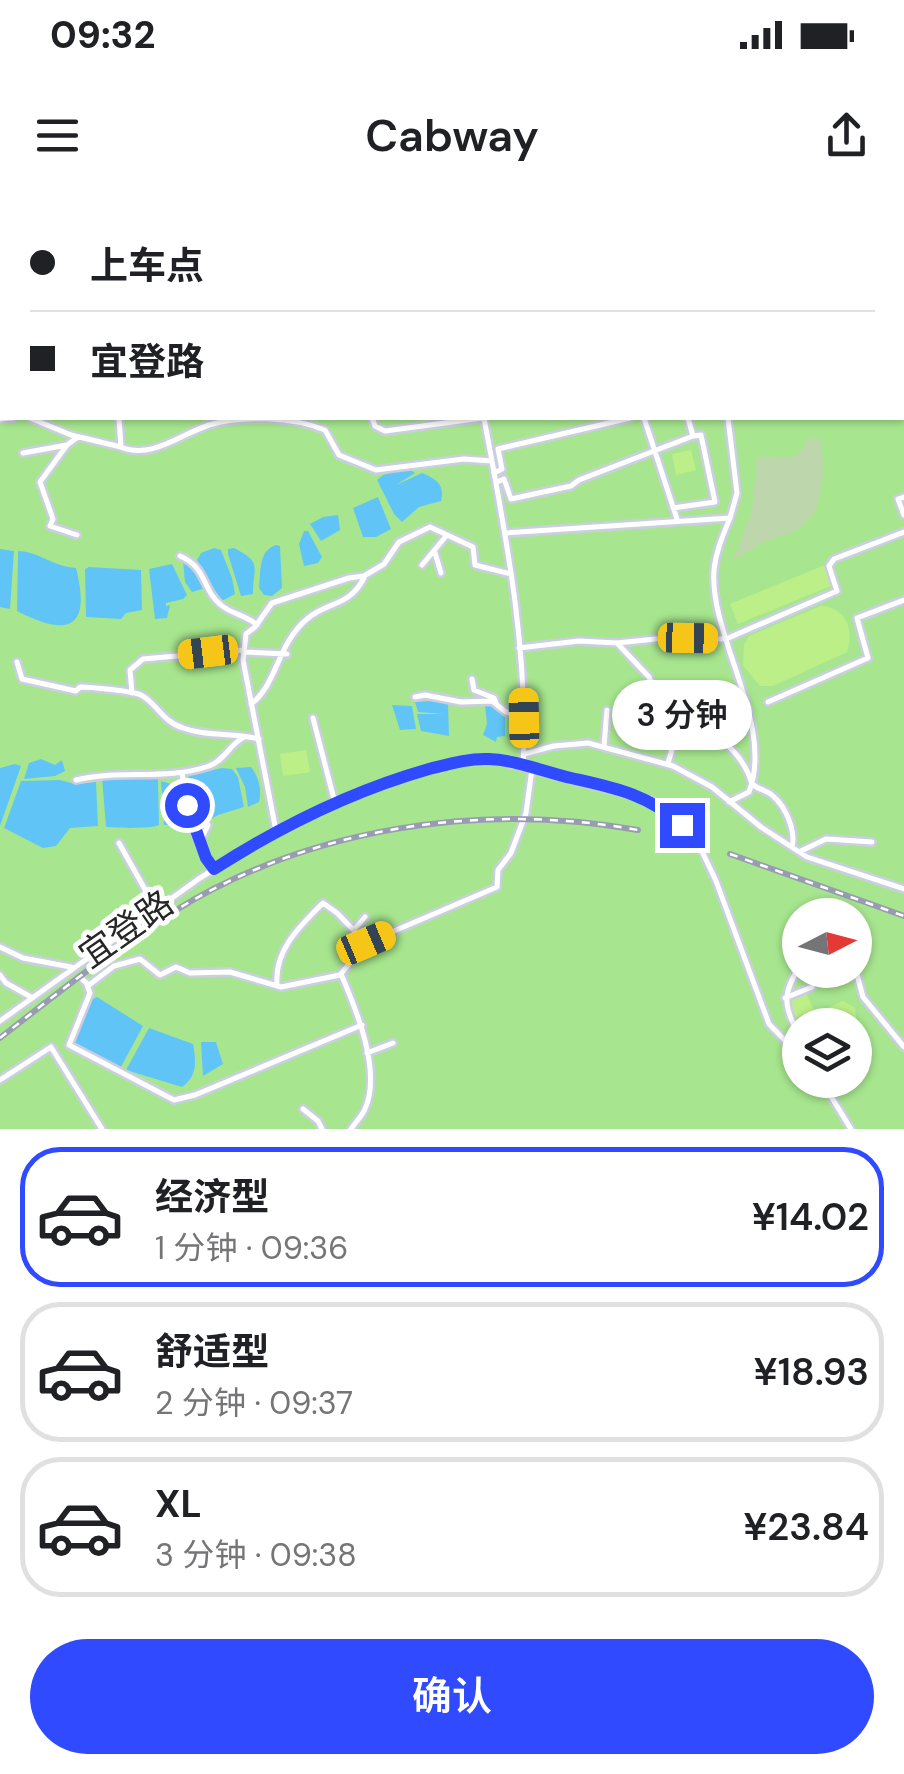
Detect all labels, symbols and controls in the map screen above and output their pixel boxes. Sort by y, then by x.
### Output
text: 09:32 [50,10,155,60]
text: Cabway [365,106,539,165]
icon: menu [30,108,85,163]
icon: share [819,108,874,163]
text: 上车点 [90,241,204,291]
text: 宜登路 [90,337,204,387]
car [658,622,718,654]
car [176,633,240,671]
callout: 3 分钟 [612,680,752,750]
car [508,688,540,748]
text: 3 分钟 [637,694,727,736]
route start [165,783,210,828]
route end [660,803,705,848]
street label: 宜登路 [70,880,182,978]
north arrow [782,898,872,988]
map controls [782,898,872,1098]
car [333,917,399,969]
button: layers [782,1008,872,1098]
icon: car [35,1172,125,1262]
text: 经济型 [155,1172,269,1222]
text: ¥14.02 [752,1192,869,1242]
text: 1 分钟 · 09:36 [155,1227,348,1269]
icon: car [35,1327,125,1417]
text: 舒适型 [155,1327,269,1377]
text: ¥18.93 [754,1347,869,1397]
text: 2 分钟 · 09:37 [155,1382,353,1424]
text: XL [155,1479,202,1529]
icon: car [35,1482,125,1572]
text: ¥23.84 [743,1502,869,1552]
text: 3 分钟 · 09:38 [155,1534,357,1576]
button: 确认 [30,1639,874,1754]

